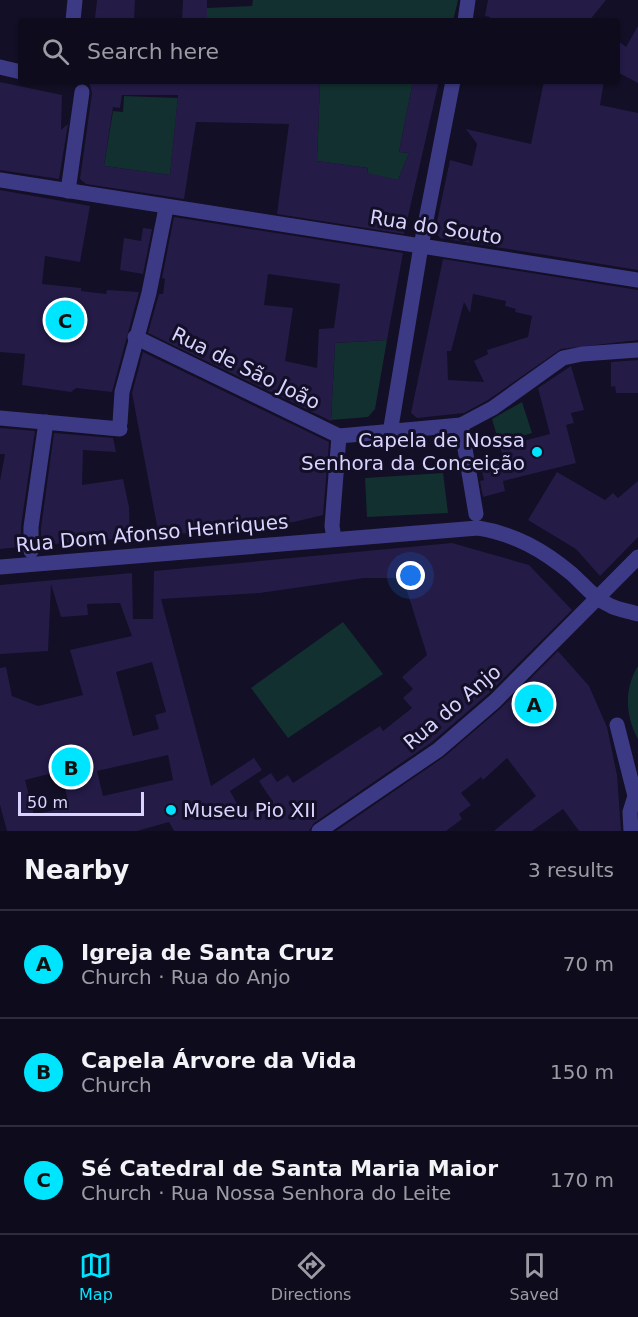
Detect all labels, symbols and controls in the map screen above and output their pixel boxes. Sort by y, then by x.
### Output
search box [18,18,620,84]
icon: search [39,35,72,68]
text: Search here [87,39,219,64]
street label: Rua do Souto [368,205,504,249]
pin: C [46,298,84,342]
street label: Rua de São João [168,322,324,414]
place label: Capela de Nossa Senhora da Conceição [301,428,525,475]
marker: Capela de Nossa Senhora da Conceição [530,445,544,459]
street label: Rua Dom Afonso Henriques [15,509,289,557]
your location [396,561,425,590]
street label: Rua do Anjo [398,659,506,755]
pin: A [514,682,554,726]
pin: B [52,744,90,789]
scale bar [18,789,144,816]
text: 50 m [27,793,68,812]
place label: Museu Pio XII [183,798,316,822]
marker: Museu Pio XII [164,803,178,817]
text: Nearby [24,855,129,885]
text: 3 results [528,858,614,882]
text: Igreja de Santa Cruz [81,940,334,965]
text: A [36,952,51,976]
text: 70 m [563,952,614,976]
text: Church · Rua do Anjo [81,965,291,989]
text: Capela Árvore da Vida [81,1048,357,1073]
text: B [36,1060,51,1084]
text: 150 m [550,1060,614,1084]
text: Church [81,1073,152,1097]
text: Sé Catedral de Santa Maria Maior [81,1156,498,1181]
text: C [36,1168,51,1192]
text: 170 m [550,1168,614,1192]
text: Church · Rua Nossa Senhora do Leite [81,1181,451,1205]
tab: Map [79,1249,113,1304]
tab: Directions [271,1249,351,1304]
tab: Saved [510,1249,559,1304]

